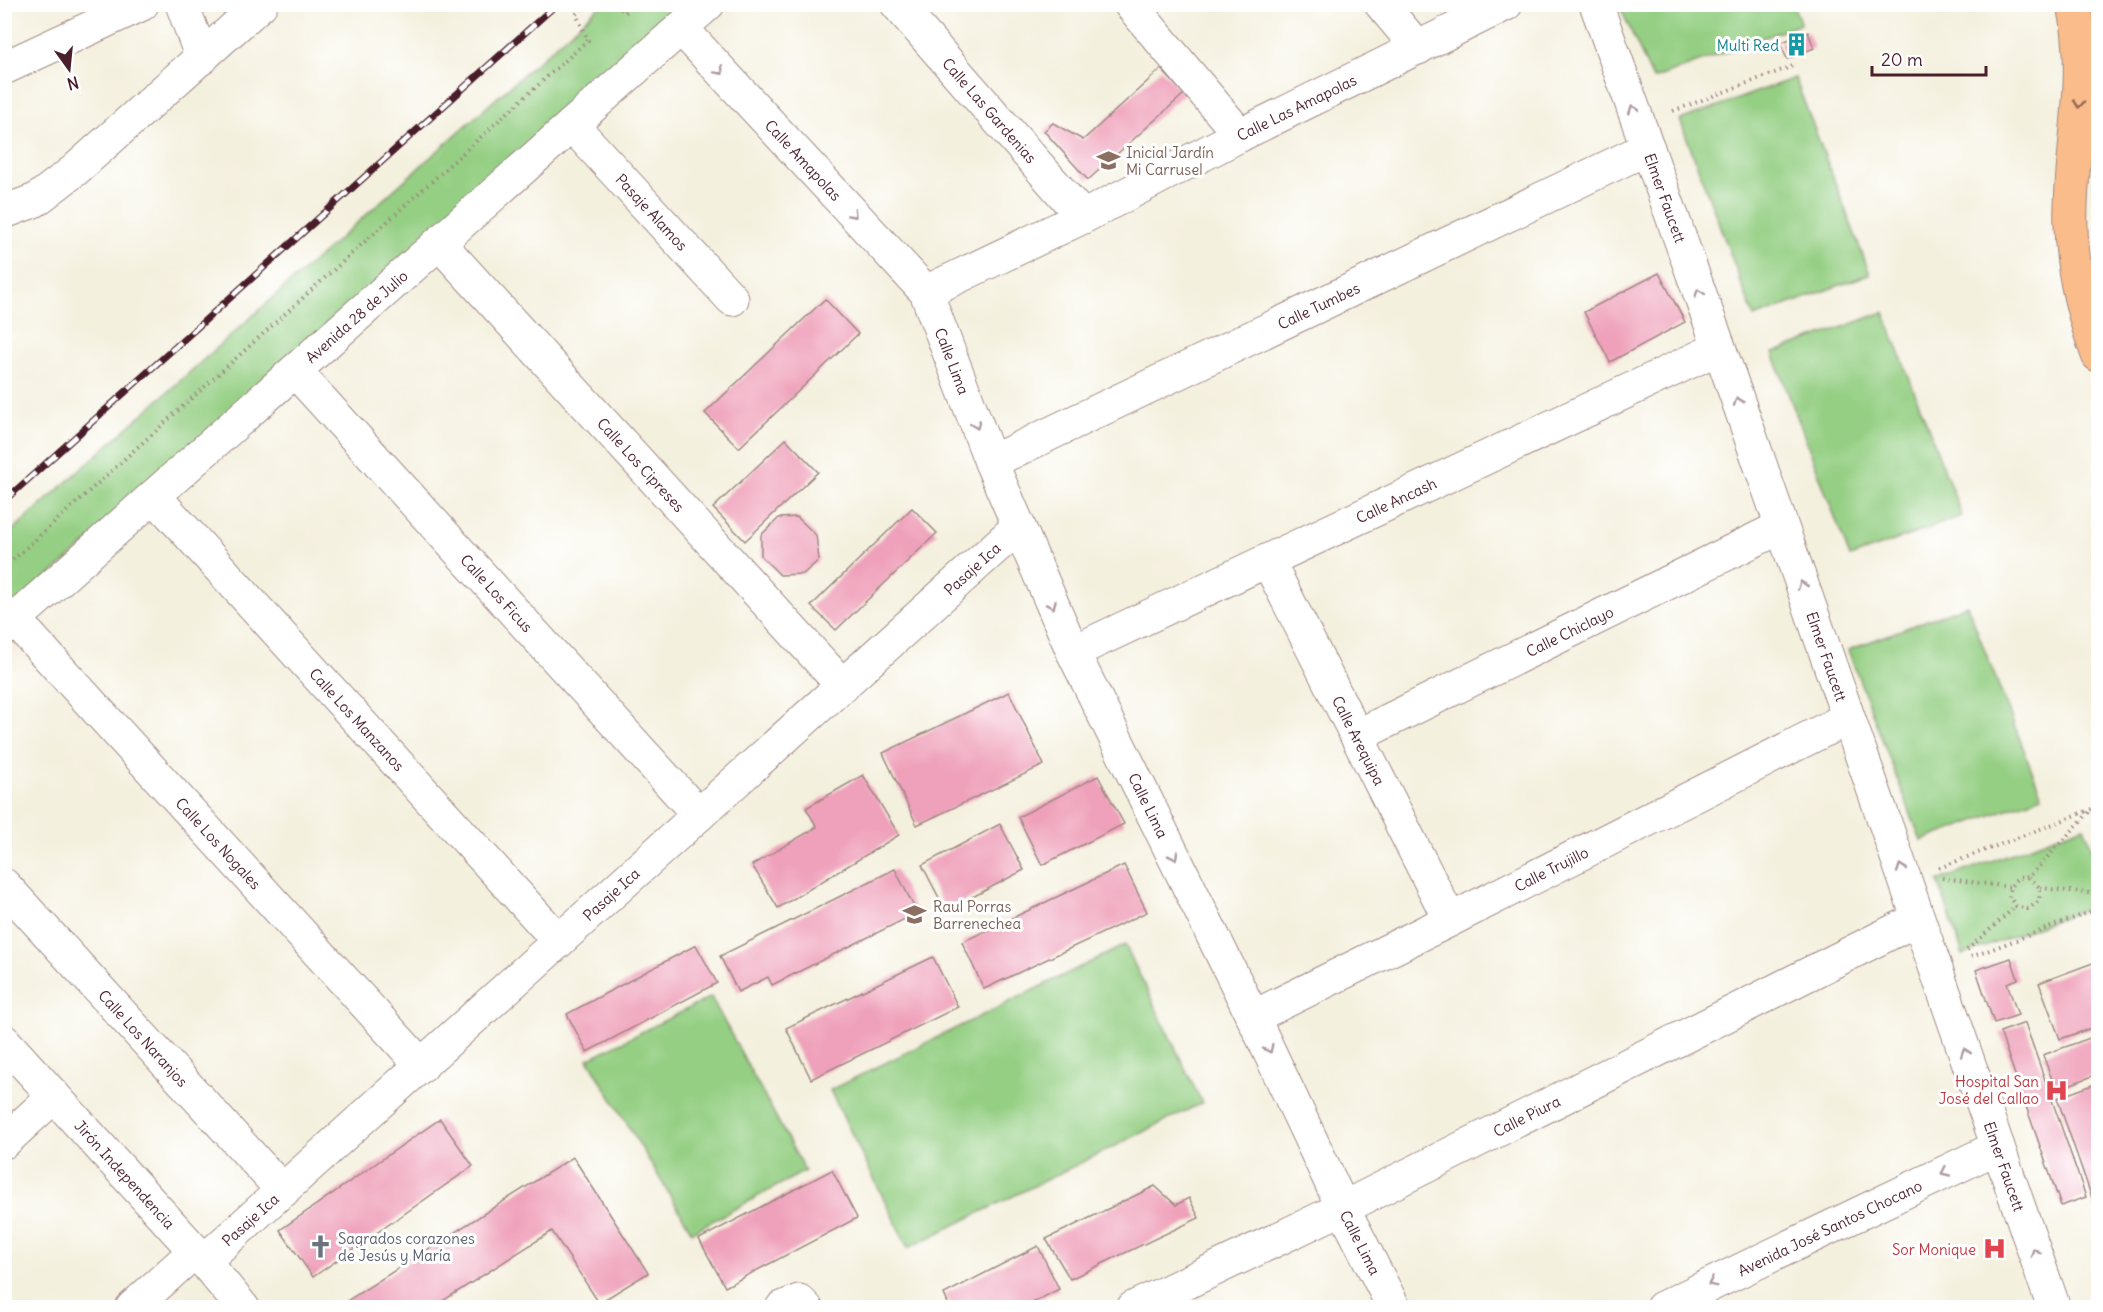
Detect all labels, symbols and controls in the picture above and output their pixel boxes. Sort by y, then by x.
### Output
building icon: Multi Red [1784,32,1810,58]
place label: Multi Red [1717,36,1779,55]
north arrow [39,39,99,99]
scale bar [1872,39,1986,77]
text: 20 m [1881,48,1923,71]
street label: Calle Las Gardenias [939,54,1041,167]
one-way arrow [713,64,724,75]
street label: Calle Las Amapolas [1233,70,1360,145]
text: N [65,72,81,95]
one-way arrow [2073,100,2086,109]
one-way arrow [1628,105,1641,115]
street label: Calle Amapolas [761,115,846,205]
place label: Inicial Jardín Mi Carrusel [1126,143,1214,179]
school or university icon: Inicial Jardín Mi Carrusel [1095,148,1121,174]
street label: Elmer Faucett [1641,151,1690,245]
street label: Pasaje Alamos [612,169,692,254]
one-way arrow [846,207,857,217]
street label: Avenida 28 de Julio [301,266,411,367]
street label: Calle Tumbes [1274,278,1363,333]
one-way arrow [1694,288,1707,299]
street label: Calle Lima [931,325,974,397]
one-way arrow [1732,396,1745,407]
street label: Calle Los Cipreses [593,414,689,516]
one-way arrow [969,419,982,430]
street label: Calle Ancash [1353,473,1440,527]
street label: Pasaje Ica [940,538,1005,599]
street label: Calle Los Ficus [457,550,537,636]
one-way arrow [1796,580,1809,591]
one-way arrow [1045,598,1057,609]
street label: Calle Chiclayo [1523,602,1616,661]
street label: Elmer Faucett [1803,609,1851,704]
street label: Calle Los Manzanos [306,664,409,775]
street label: Calle Arequipa [1328,692,1390,789]
street label: Calle Lima [1125,770,1173,841]
street label: Calle Los Nogales [172,793,265,893]
street label: Calle Trujillo [1511,842,1591,895]
one-way arrow [1166,849,1178,860]
street label: Pasaje Ica [579,863,644,924]
one-way arrow [1896,863,1909,874]
place label: Raul Porras Barrenechea [933,897,1021,933]
school or university icon: Raul Porras Barrenechea [902,902,928,928]
street label: Calle Los Naranjos [95,986,192,1090]
one-way arrow [1261,1043,1273,1054]
one-way arrow [1960,1047,1973,1058]
place label: Hospital San José del Callao [1939,1072,2039,1108]
hospital icon: Hospital San José del Callao [2044,1077,2070,1103]
street label: Calle Piura [1490,1091,1564,1141]
street label: Jirón Independencia [71,1116,180,1233]
street label: Elmer Faucett [1980,1119,2029,1214]
one-way arrow [1941,1165,1952,1176]
street label: Avenida José Santos Chocano [1735,1175,1925,1280]
street label: Pasaje Ica [218,1189,283,1250]
street label: Calle Lima [1336,1207,1385,1278]
place label: Sagrados corazones de Jesús y María [338,1229,475,1265]
church icon: Sagrados corazones de Jesús y María [307,1234,333,1260]
hospital icon: Sor Monique [1981,1236,2007,1262]
place label: Sor Monique [1892,1240,1976,1259]
one-way arrow [2029,1247,2042,1258]
one-way arrow [1708,1276,1719,1288]

